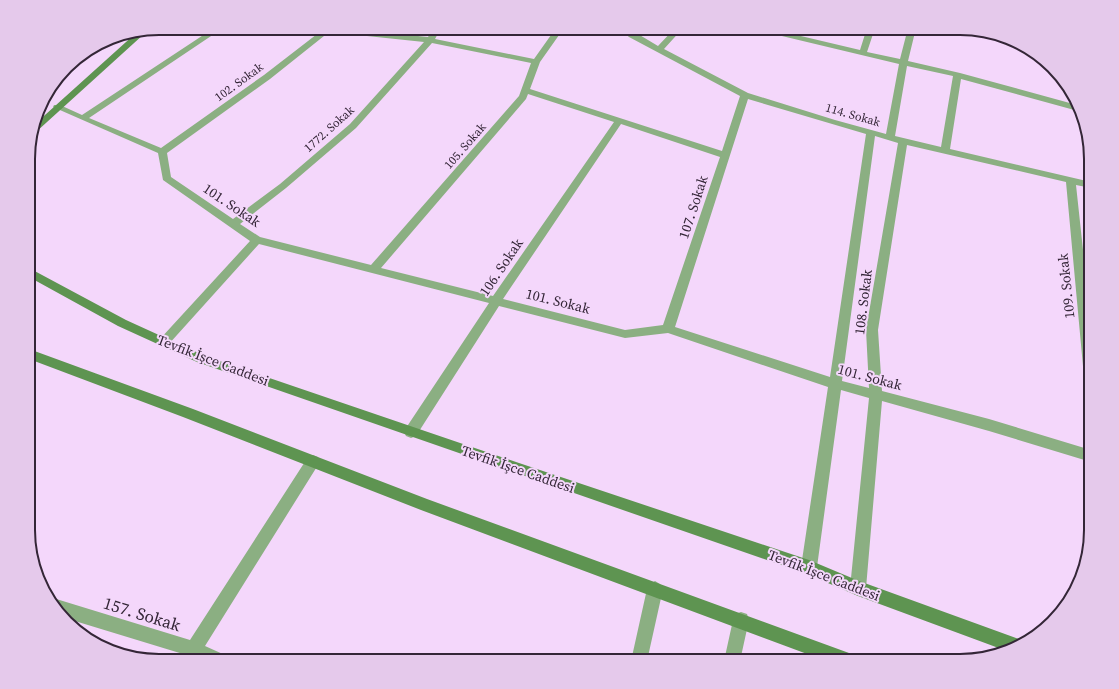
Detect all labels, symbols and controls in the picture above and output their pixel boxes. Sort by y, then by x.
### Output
street label: 102. Sokak [212,59,267,105]
street label: 114. Sokak [824,100,883,131]
street label: 1772. Sokak [301,102,358,156]
street label: 105. Sokak [441,119,490,172]
street label: 107. Sokak [673,172,713,241]
street label: 101. Sokak [199,178,265,232]
street label: 106. Sokak [474,234,528,300]
street label: 109. Sokak [1053,252,1079,320]
street label: 108. Sokak [849,268,877,336]
street label: 101. Sokak [524,283,593,319]
street label: Tevfik İşce Caddesi [154,329,272,391]
street label: 101. Sokak [836,359,905,395]
street label: Tevfik İşce Caddesi [459,440,577,498]
street label: Tevfik İşce Caddesi [765,544,883,606]
street label: 157. Sokak [100,591,184,637]

